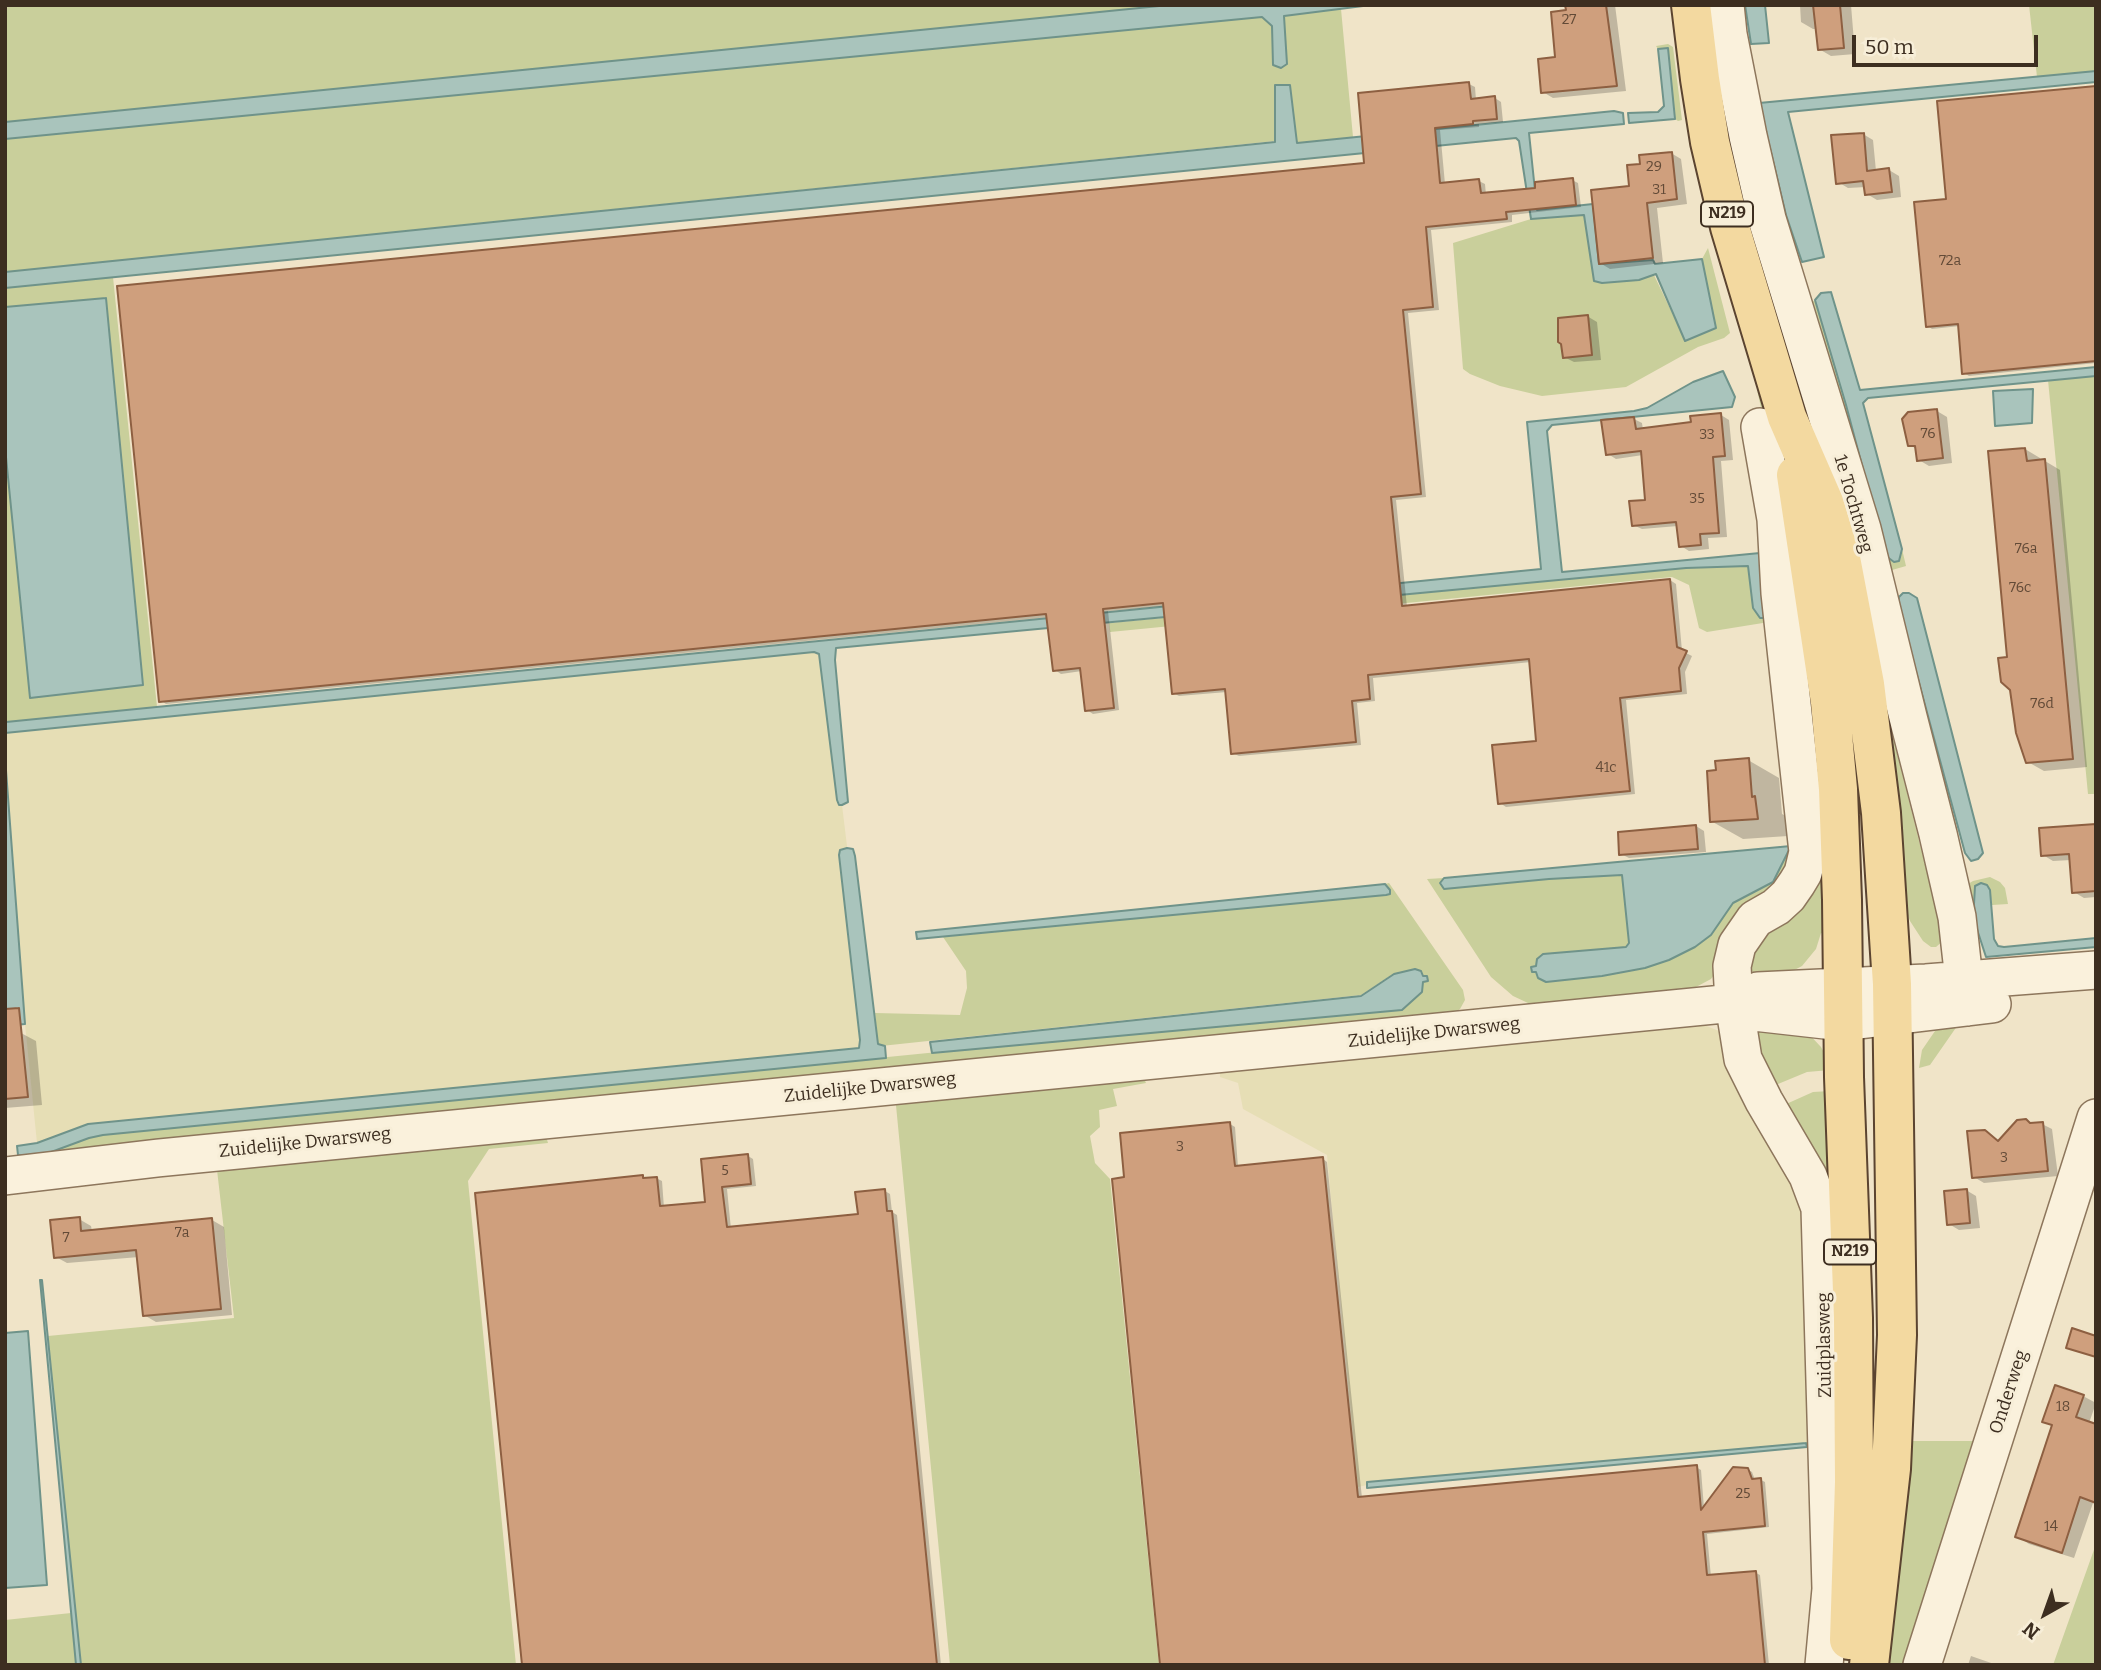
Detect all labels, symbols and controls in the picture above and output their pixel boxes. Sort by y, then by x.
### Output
house number: 27 [1562,12,1576,28]
scale bar [1856,21,2042,65]
text: 50 m [1865,34,1914,60]
house number: 29 [1646,159,1662,175]
house number: 31 [1652,182,1666,198]
road number: N219 [1701,202,1753,227]
house number: 72a [1939,253,1961,269]
house number: 76 [1920,426,1936,442]
house number: 33 [1699,427,1715,443]
street label: 1e Tochtweg [1829,452,1877,556]
house number: 35 [1689,491,1705,507]
house number: 76a [2015,541,2037,557]
house number: 76c [2009,580,2031,596]
house number: 76d [2030,696,2054,712]
house number: 41c [1595,760,1617,776]
street label: Zuidelijke Dwarsweg [1347,1013,1521,1053]
street label: Zuidelijke Dwarsweg [783,1068,957,1108]
street label: Zuidelijke Dwarsweg [218,1123,392,1163]
house number: 3 [1176,1139,1184,1155]
house number: 3 [2000,1150,2008,1166]
house number: 5 [721,1163,729,1179]
house number: 7a [175,1225,189,1241]
house number: 7 [62,1230,70,1246]
road number: N219 [1824,1240,1876,1264]
street label: Zuidplasweg [1813,1292,1837,1398]
street label: Onderweg [1985,1347,2033,1437]
house number: 18 [2056,1399,2070,1415]
house number: 25 [1735,1486,1751,1502]
house number: 14 [2044,1519,2058,1535]
north arrow [2010,1579,2080,1649]
text: N [2018,1617,2044,1644]

